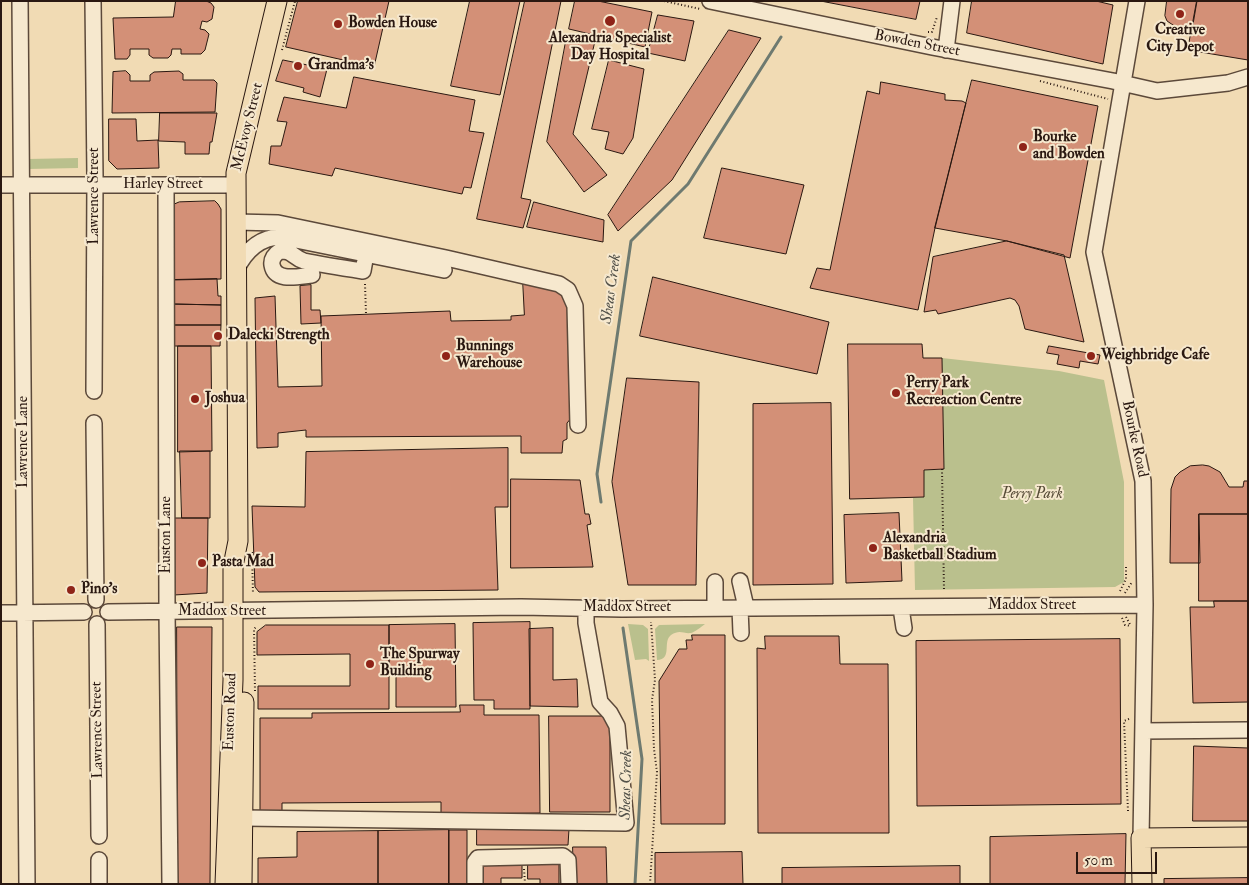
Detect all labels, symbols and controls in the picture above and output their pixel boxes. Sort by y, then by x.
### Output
marker: Creative City Depot [1174,8,1186,20]
marker: Alexandria Specialist Day Hospital [603,14,617,28]
place label: Bowden House [348,15,437,33]
marker: Bowden House [332,18,344,30]
place label: Creative City Depot [1146,22,1214,57]
street label: Bowden Street [873,27,961,61]
place label: Alexandria Specialist Day Hospital [549,30,671,65]
place label: Grandma's [308,57,374,75]
marker: Grandma's [292,60,304,72]
street label: McEvoy Street [228,81,268,173]
place label: Bourke and Bowden [1033,129,1105,164]
marker: Bourke and Bowden [1017,141,1029,153]
street label: Lawrence Street [86,147,104,245]
street label: Harley Street [123,176,203,194]
water label: Sheas Creek [598,253,626,325]
place label: Dalecki Strength [228,327,330,345]
marker: Dalecki Strength [212,330,224,342]
place label: Bunnings Warehouse [456,338,522,373]
place label: Weighbridge Cafe [1101,347,1210,365]
marker: Bunnings Warehouse [440,350,452,362]
marker: Weighbridge Cafe [1085,350,1097,362]
place label: Perry Park Recreaction Centre [906,375,1021,410]
marker: Perry Park Recreaction Centre [890,387,902,399]
place label: Joshua [205,390,245,408]
marker: Joshua [189,393,201,405]
street label: Lawrence Lane [15,396,33,488]
street label: Bourke Road [1117,399,1151,479]
park label: Perry Park [1001,486,1063,504]
street label: Euston Lane [158,496,176,574]
place label: Alexandria Basketball Stadium [883,530,997,565]
marker: Alexandria Basketball Stadium [867,542,879,554]
place label: Pasta Mad [212,554,274,572]
marker: Pasta Mad [196,557,208,569]
place label: Pino's [81,581,117,599]
marker: Pino's [65,584,77,596]
street label: Maddox Street [988,597,1076,615]
street label: Maddox Street [583,599,671,617]
street label: Maddox Street [178,603,266,621]
place label: The Spurway Building [380,646,459,681]
marker: The Spurway Building [364,658,376,670]
street label: Euston Road [221,673,241,751]
street label: Lawrence Street [88,681,108,779]
water label: Sheas Creek [617,750,637,820]
scale bar [1079,842,1160,874]
text: 50 m [1084,851,1113,870]

